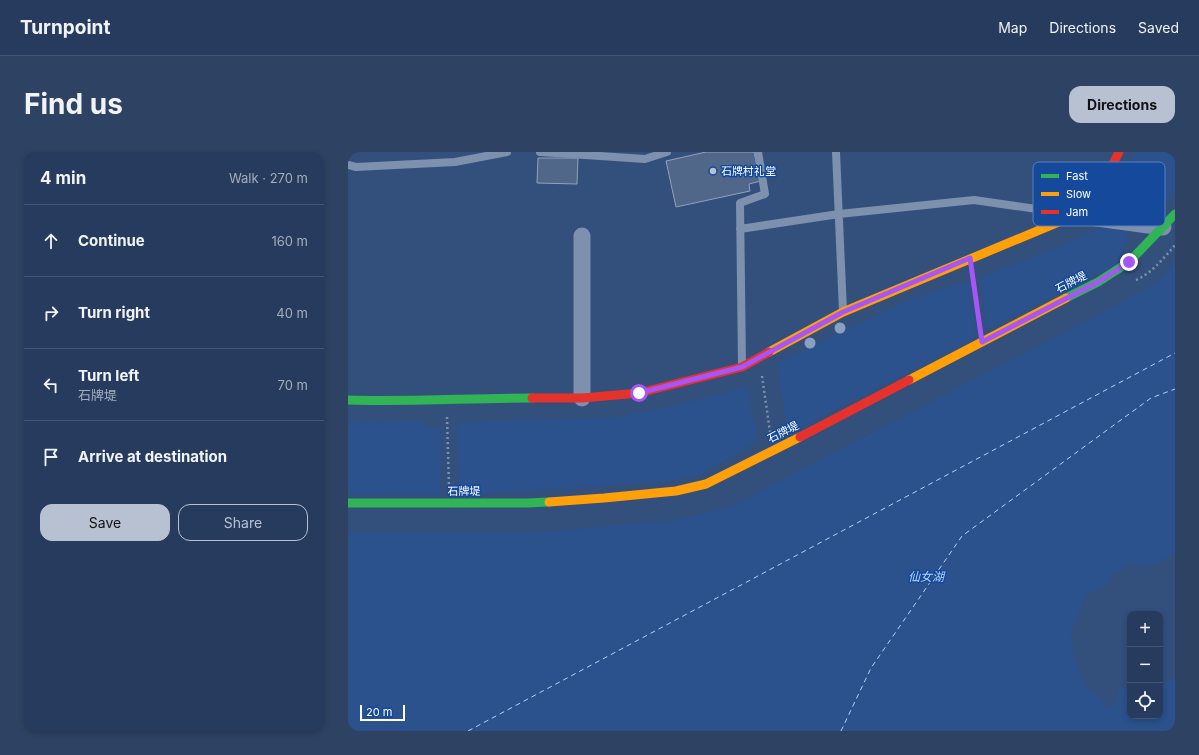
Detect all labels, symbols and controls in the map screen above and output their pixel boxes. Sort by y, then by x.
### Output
text: Turnpoint [20,16,110,39]
text: Map [998,19,1027,36]
text: Directions [1049,19,1116,36]
text: Saved [1138,19,1179,36]
button: Directions [1069,86,1175,123]
text: Find us [24,87,123,121]
legend [1033,162,1165,226]
place label: 石牌村礼堂 [721,164,776,178]
marker: 石牌村礼堂 [708,166,718,176]
text: 4 min [40,168,86,188]
text: Fast [1066,169,1088,183]
text: Walk · 270 m [229,170,308,186]
text: Slow [1066,187,1091,201]
text: Jam [1066,205,1088,219]
icon: ahead [40,230,62,252]
text: Continue [78,231,145,250]
text: 160 m [271,233,308,249]
route end [1120,253,1138,271]
street label: 石牌堤 [1053,268,1089,296]
icon: right [40,302,62,324]
text: Turn right [78,303,150,322]
text: 40 m [276,305,308,321]
text: Turn left [78,366,139,385]
icon: left [40,374,62,396]
text: 70 m [278,377,308,393]
route start [630,384,648,402]
text: 石牌堤 [78,387,117,403]
street label: 石牌堤 [765,418,801,446]
icon: arrive [40,446,62,468]
text: Arrive at destination [78,447,227,466]
street label: 石牌堤 [447,484,481,498]
button: Save [40,504,170,541]
button: Share [178,504,308,541]
water label: 仙女湖 [908,569,946,584]
map controls [1127,611,1163,719]
button: + [1127,611,1163,647]
button: − [1127,647,1163,683]
button: locate [1127,683,1163,719]
scale bar [360,703,405,722]
text: 20 m [366,705,392,719]

